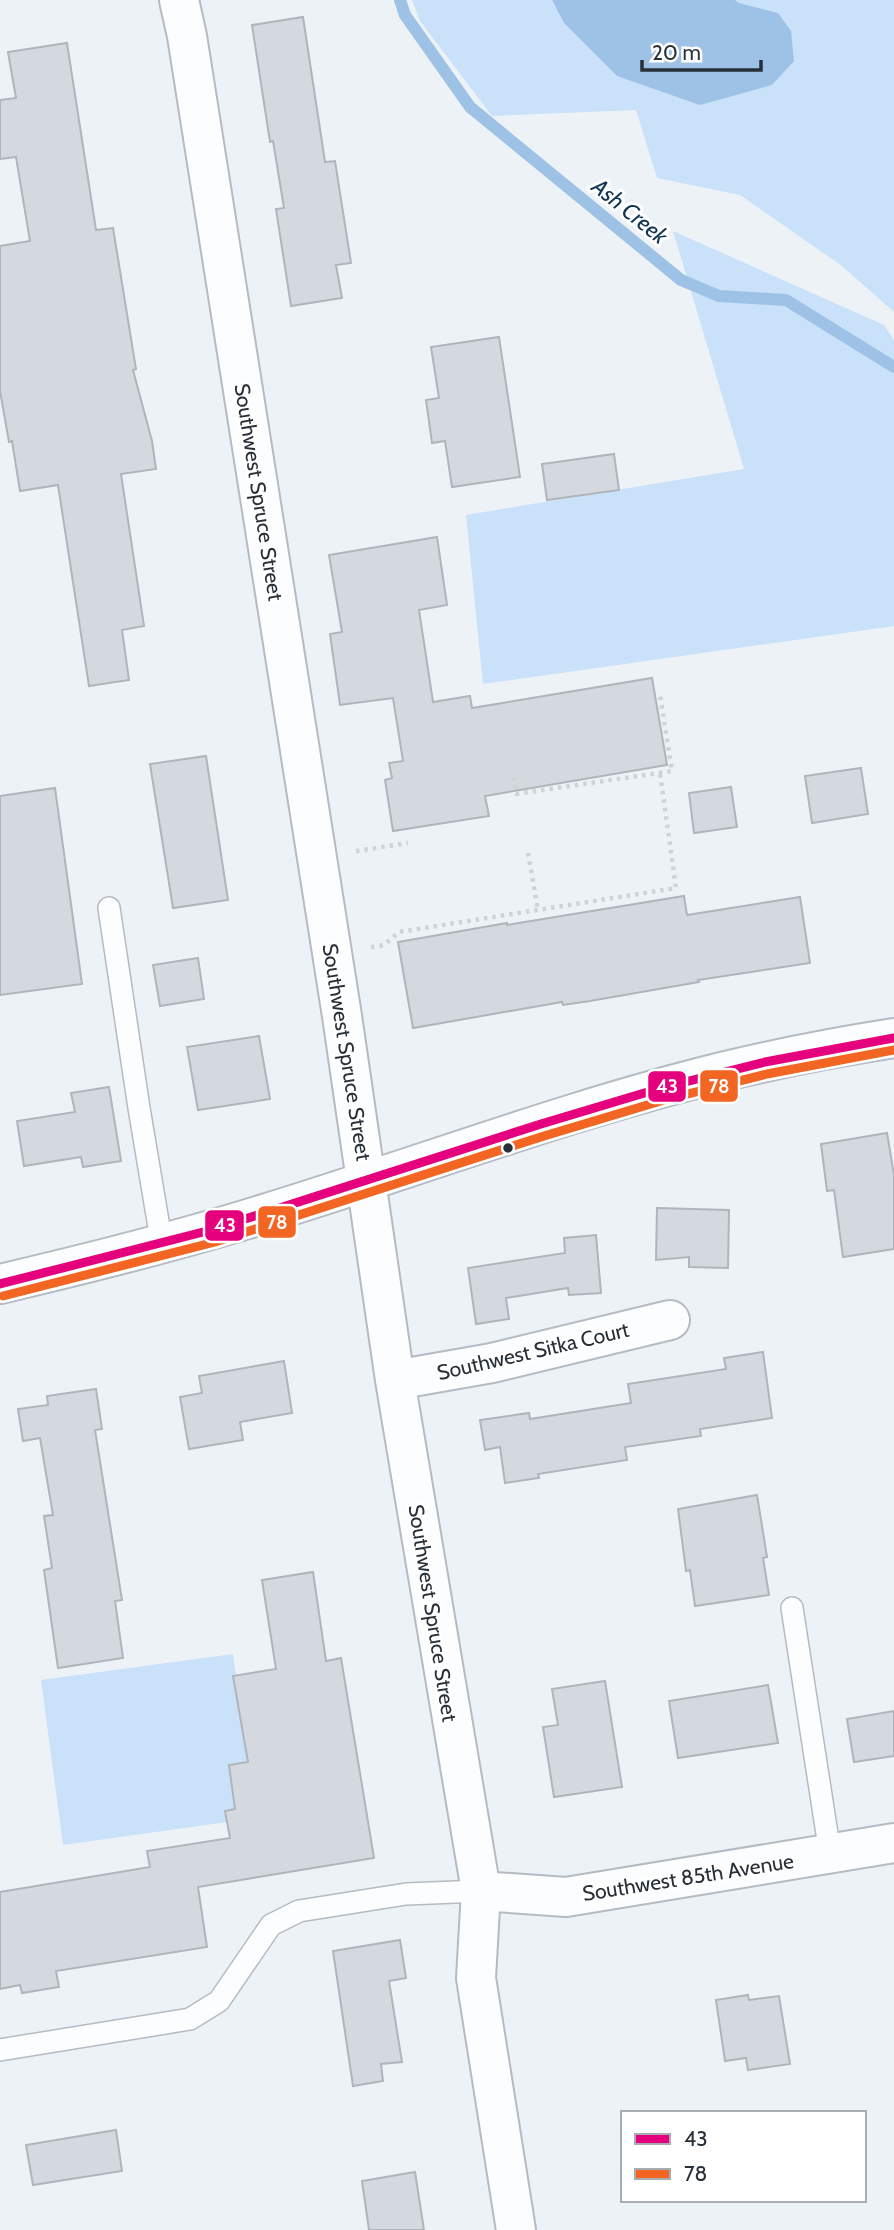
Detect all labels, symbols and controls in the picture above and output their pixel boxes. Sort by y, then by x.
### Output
scale bar [642,28,761,72]
text: 20 m [652,40,701,65]
water label: Ash Creek [586,171,674,251]
street label: Southwest Spruce Street [229,381,289,603]
street label: Southwest Spruce Street [317,941,377,1163]
line badge: 78 [699,1069,739,1103]
line badge: 43 [647,1070,687,1103]
text: 43 [656,1075,678,1098]
text: 78 [708,1075,730,1098]
unlabelled marker [501,1141,515,1155]
line badge: 78 [257,1205,297,1239]
line badge: 43 [204,1209,245,1242]
text: 78 [266,1211,288,1234]
text: 43 [214,1214,236,1237]
street label: Southwest Sitka Court [435,1317,631,1385]
street label: Southwest Spruce Street [403,1502,463,1724]
street label: Southwest 85th Avenue [581,1848,796,1906]
legend [621,2111,866,2202]
text: 43 [684,2126,708,2151]
text: 78 [684,2161,707,2186]

